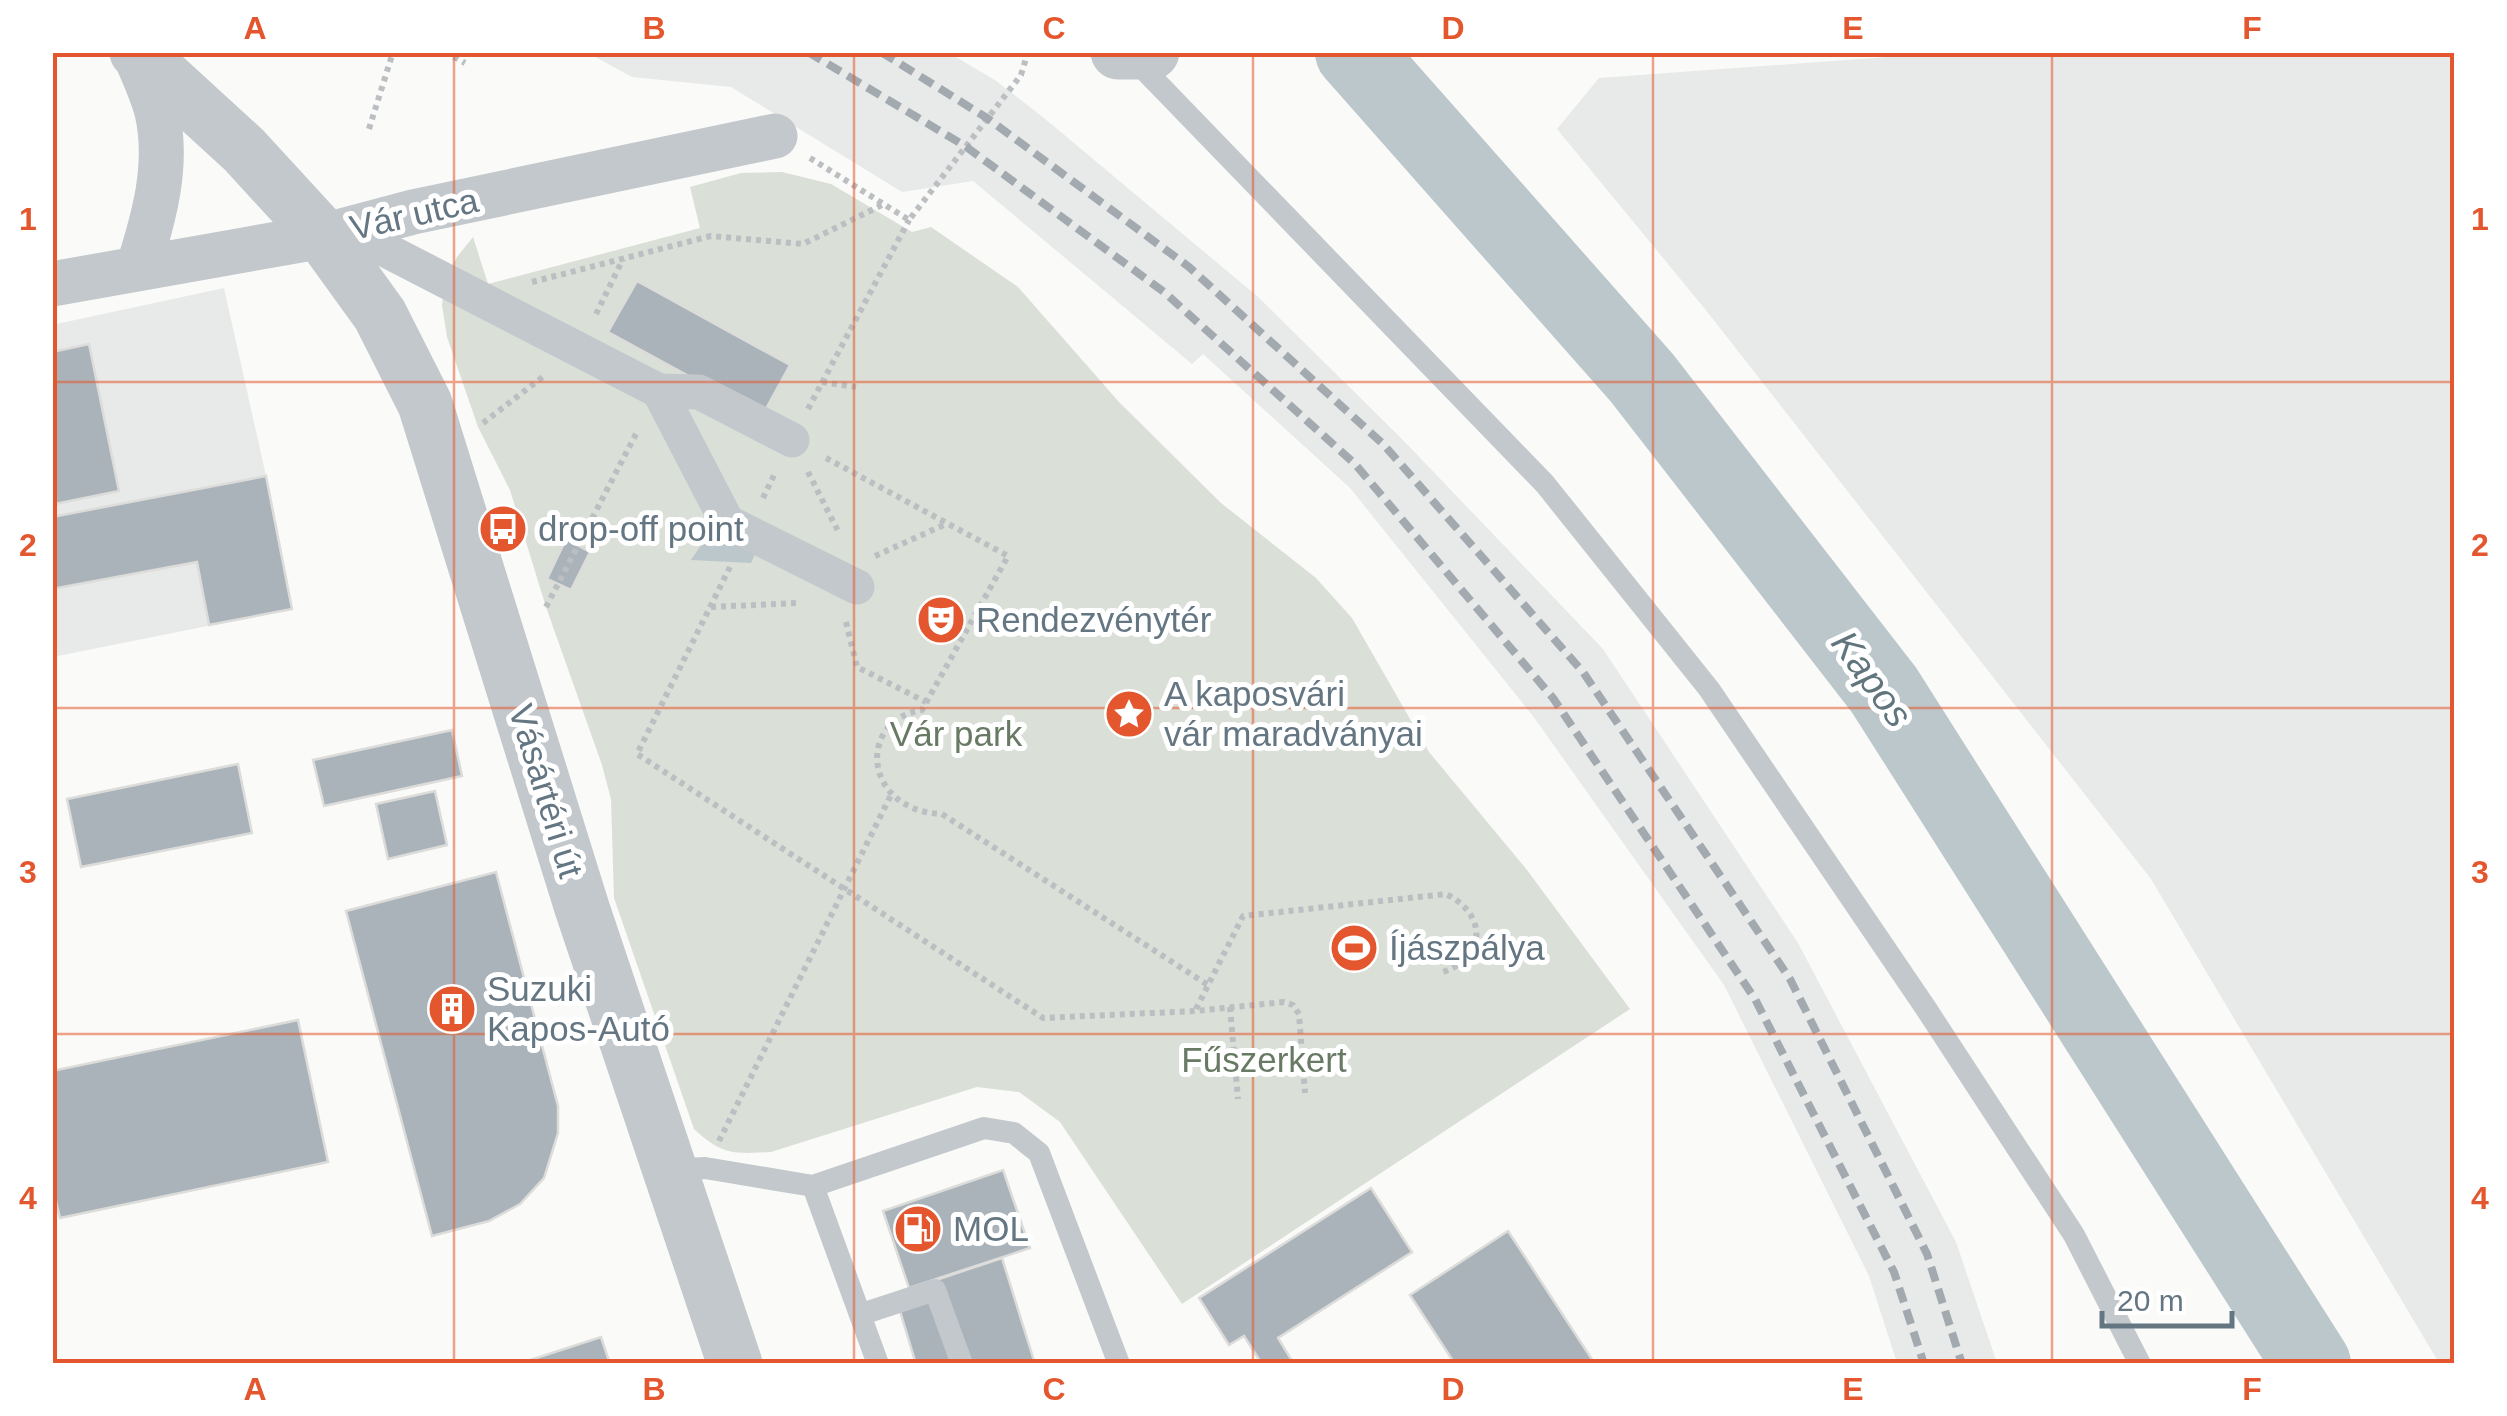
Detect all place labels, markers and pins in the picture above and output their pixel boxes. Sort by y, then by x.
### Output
bus stop icon: drop-off point [477,503,529,555]
place label: drop-off point [538,509,744,548]
theatre icon: Rendezvénytér [915,594,967,646]
place label: Rendezvénytér [976,600,1212,639]
place label: A kaposvári vár maradványai [1164,674,1423,753]
place icon: A kaposvári vár maradványai [1103,688,1155,740]
sports icon: Íjászpálya [1328,922,1380,974]
place label: Íjászpálya [1389,928,1545,967]
place label: Suzuki Kapos-Autó [487,969,670,1048]
building icon: Suzuki Kapos-Autó [426,983,478,1035]
fuel station icon: MOL [892,1203,944,1255]
place label: MOL [953,1209,1029,1248]

